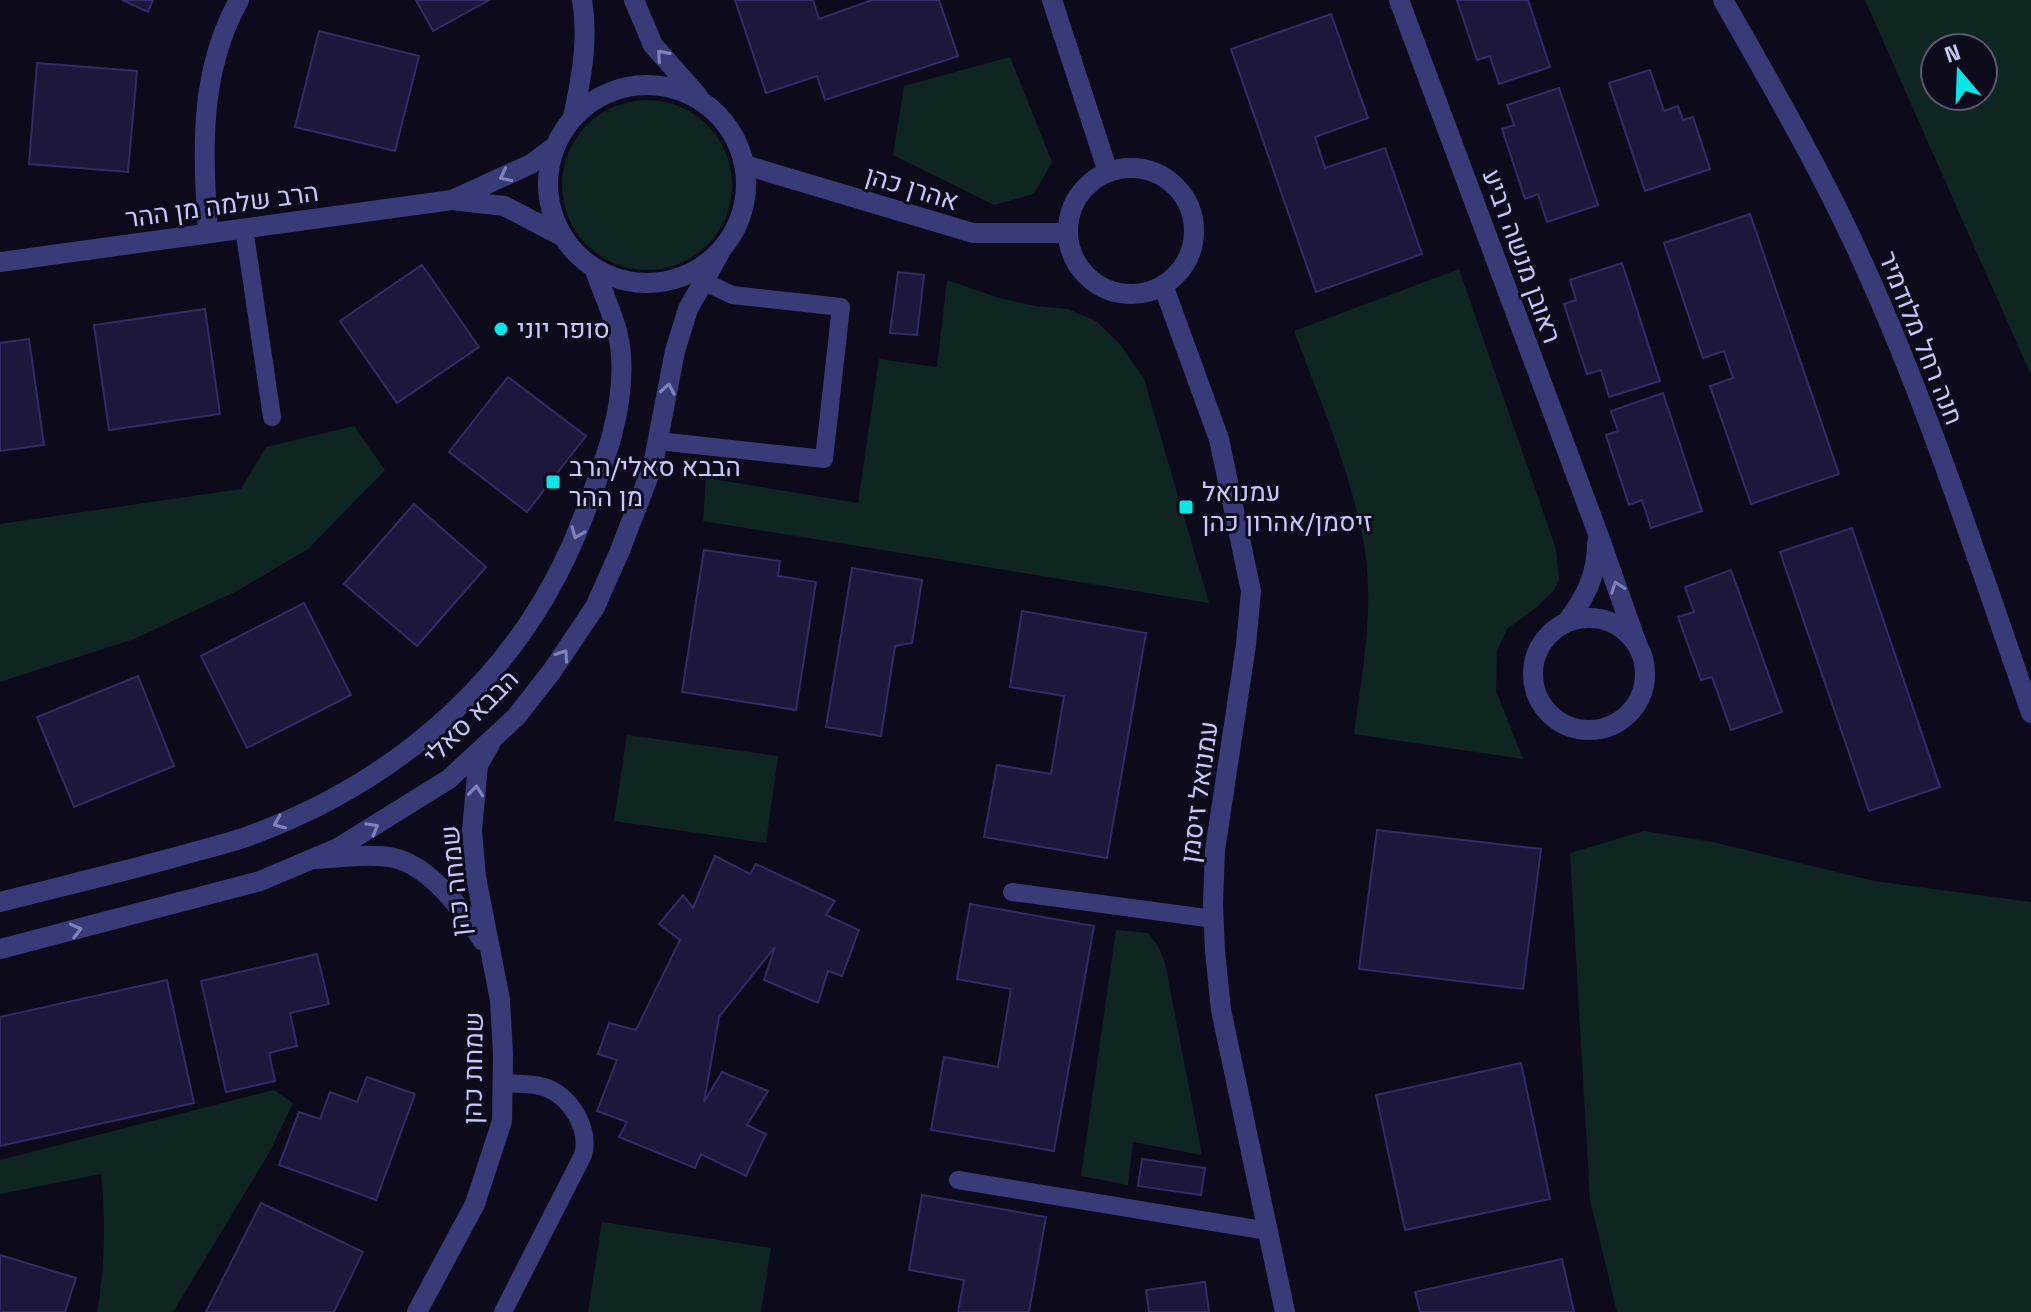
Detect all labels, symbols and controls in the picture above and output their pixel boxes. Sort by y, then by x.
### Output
north arrow [1919,32,1999,112]
text: N [1941,37,1964,69]
one-way arrow [657,50,671,65]
street label: אהרן כהן [861,158,963,218]
street label: ראובן מנשה רביע [1475,164,1569,348]
one-way arrow [498,167,513,182]
street label: הרב שלמה מן ההר [123,175,321,235]
street label: חנה רחל מלודמיר [1871,246,1971,430]
place label: סופר יוני [517,312,610,346]
marker: סופר יוני [492,320,510,338]
one-way arrow [658,382,675,396]
place label: הבבא סאלי/הרב מן ההר [569,450,741,514]
marker: הבבא סאלי/הרב מן ההר [544,473,562,491]
place label: עמנואל זיסמן/אהרון כהן [1202,475,1373,539]
marker: עמנואל זיסמן/אהרון כהן [1177,498,1195,516]
one-way arrow [570,525,587,539]
one-way arrow [1610,581,1626,595]
one-way arrow [553,649,568,663]
street label: הבבא סאלי [416,662,526,772]
street label: עמנואל זיסמן [1172,719,1226,865]
one-way arrow [467,784,484,797]
one-way arrow [273,814,287,830]
one-way arrow [364,822,379,838]
street label: שמחה כהן [432,824,478,938]
one-way arrow [68,923,82,940]
street label: שמחת כהן [455,1011,491,1125]

